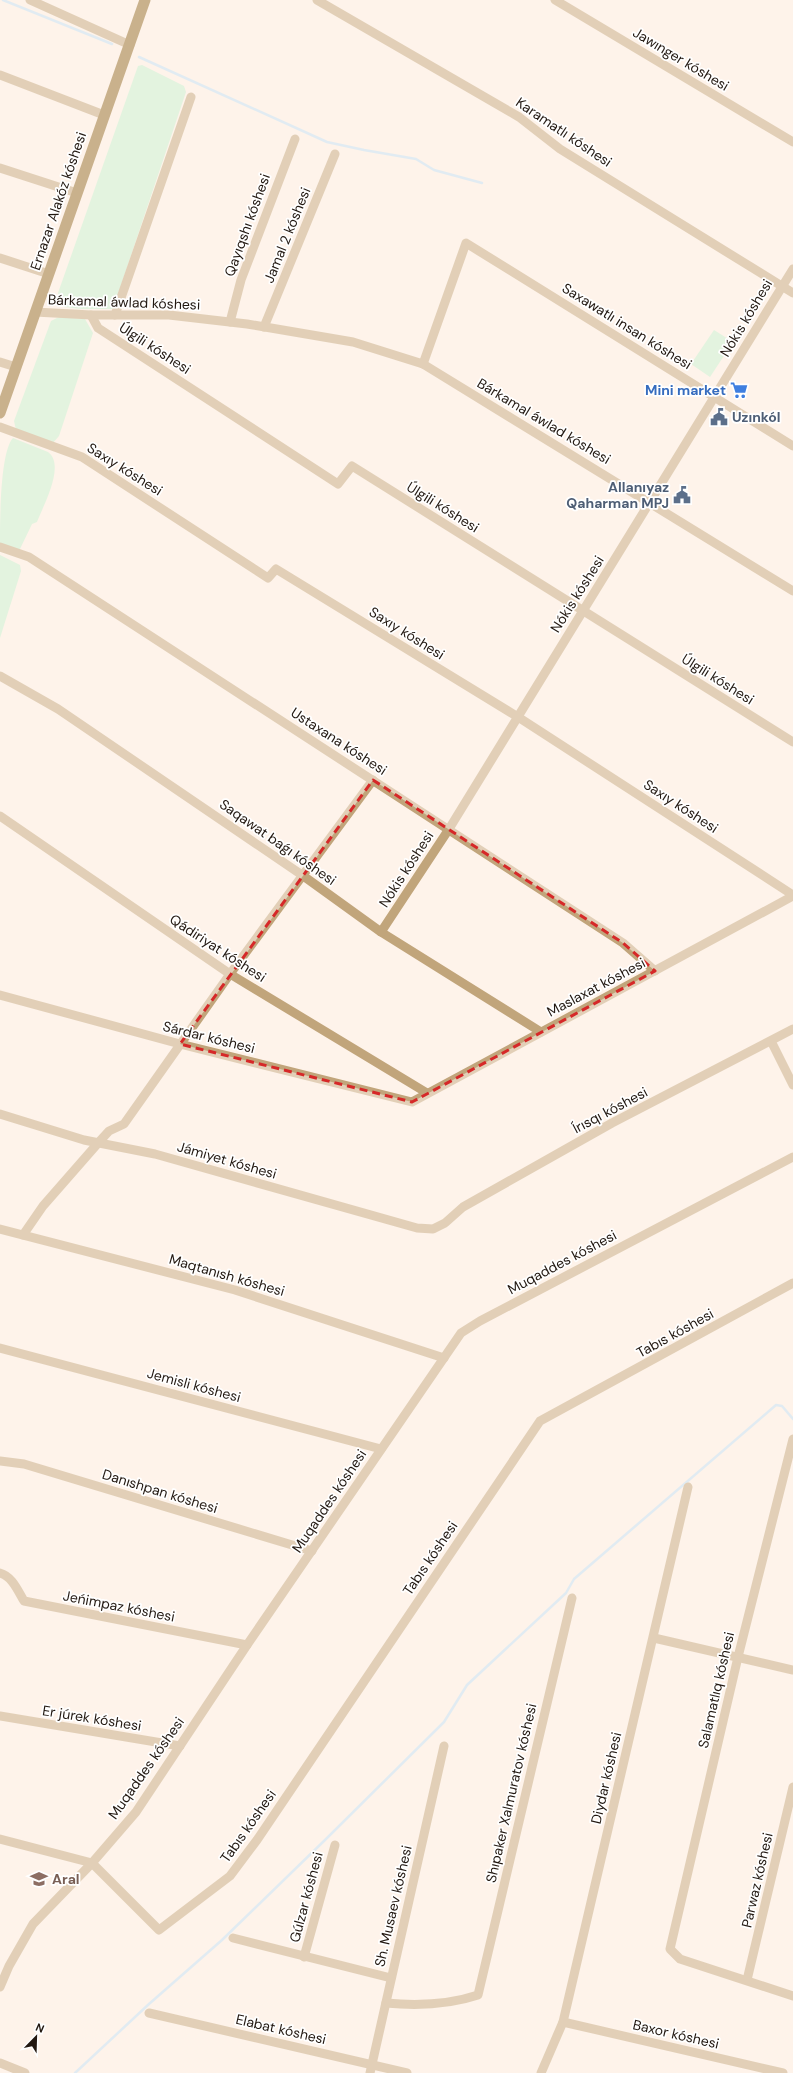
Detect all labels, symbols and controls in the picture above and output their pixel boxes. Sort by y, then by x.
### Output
street label: Jawınger kóshesi [630,23,732,95]
street label: Karamatlı kóshesi [513,93,615,171]
street label: Ernazar Alakóz kóshesi [26,130,90,272]
street label: Qayıqshı kóshesi [220,171,274,279]
street label: Jamal 2 kóshesi [260,185,314,285]
street label: Nókis kóshesi [716,276,776,360]
street label: Saxawatlı insan kóshesi [559,279,695,373]
street label: Bárkamal áwlad kóshesi [47,290,201,314]
street label: Úlgili kóshesi [116,318,194,378]
street label: Bárkamal áwlad kóshesi [474,374,614,468]
supermarket icon: Mini market [729,380,749,400]
place label: Mini market [645,381,726,399]
public building icon: Uzınkól [709,407,729,427]
place label: Uzınkól [732,408,781,426]
street label: Saxıy kóshesi [84,439,166,499]
street label: Úlgili kóshesi [403,478,483,536]
place label: Allanıyaz Qaharman MPJ [566,478,669,512]
public building icon: Allanıyaz Qaharman MPJ [672,485,692,505]
street label: Nókis kóshesi [546,552,608,636]
street label: Saxıy kóshesi [366,603,448,663]
street label: Úlgili kóshesi [678,650,758,708]
street label: Ustaxana kóshesi [287,703,391,779]
street label: Saxıy kóshesi [640,775,722,837]
street label: Saqawat baǵı kóshesi [216,795,340,889]
street label: Nókis kóshesi [375,827,437,911]
street label: Qádiriyat kóshesi [166,910,270,986]
street label: Maslaxat kóshesi [544,953,648,1021]
street label: Sárdar kóshesi [161,1017,257,1057]
street label: Írısqı kóshesi [569,1083,651,1137]
street label: Jámiyet kóshesi [175,1137,279,1183]
street label: Muqaddes kóshesi [504,1226,620,1298]
street label: Maqtanısh kóshesi [167,1250,287,1300]
street label: Tabıs kóshesi [633,1304,717,1362]
street label: Jemisli kóshesi [145,1364,243,1406]
street label: Muqaddes kóshesi [288,1446,370,1556]
street label: Danıshpan kóshesi [100,1465,220,1517]
street label: Tabıs kóshesi [399,1518,461,1598]
street label: Jeńimpaz kóshesi [62,1586,176,1626]
street label: Salamatlıq kóshesi [694,1630,738,1750]
street label: Er júrek kóshesi [41,1701,143,1735]
street label: Shıpaker Xalmuratov kóshesi [482,1701,540,1885]
street label: Muqaddes kóshesi [104,1713,188,1823]
street label: Diydar kóshesi [587,1730,625,1826]
street label: Tabıs kóshesi [216,1786,280,1866]
street label: Parwaz kóshesi [737,1831,777,1929]
street label: Sh. Musaev kóshesi [370,1843,416,1969]
street label: Gúlzar kóshesi [285,1850,327,1944]
school or university icon: Aral [29,1869,49,1889]
place label: Aral [52,1870,80,1888]
street label: Elabat kóshesi [234,2010,328,2048]
street label: Baxor kóshesi [631,2015,721,2053]
north arrow [16,2017,56,2057]
text: N [33,2020,46,2036]

